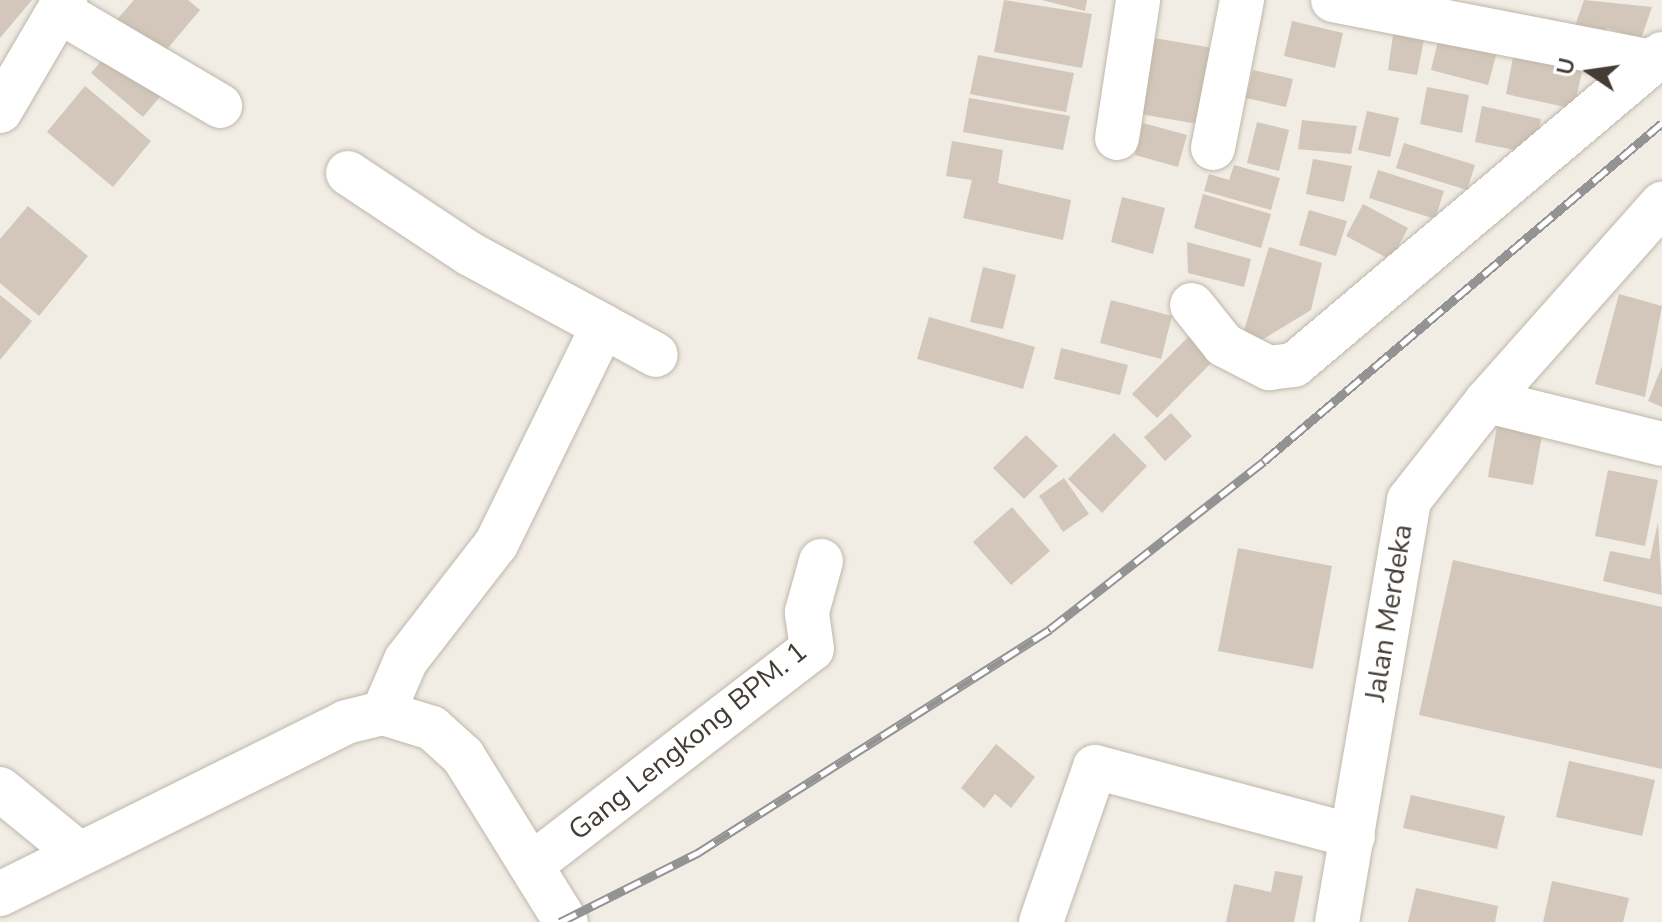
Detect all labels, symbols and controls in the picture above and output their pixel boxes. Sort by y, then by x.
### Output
north arrow [1550,32,1630,112]
text: U [1550,55,1583,78]
street label: Jalan Merdeka [1358,522,1420,704]
street label: Gang Lengkong BPM. 1 [562,635,814,847]

